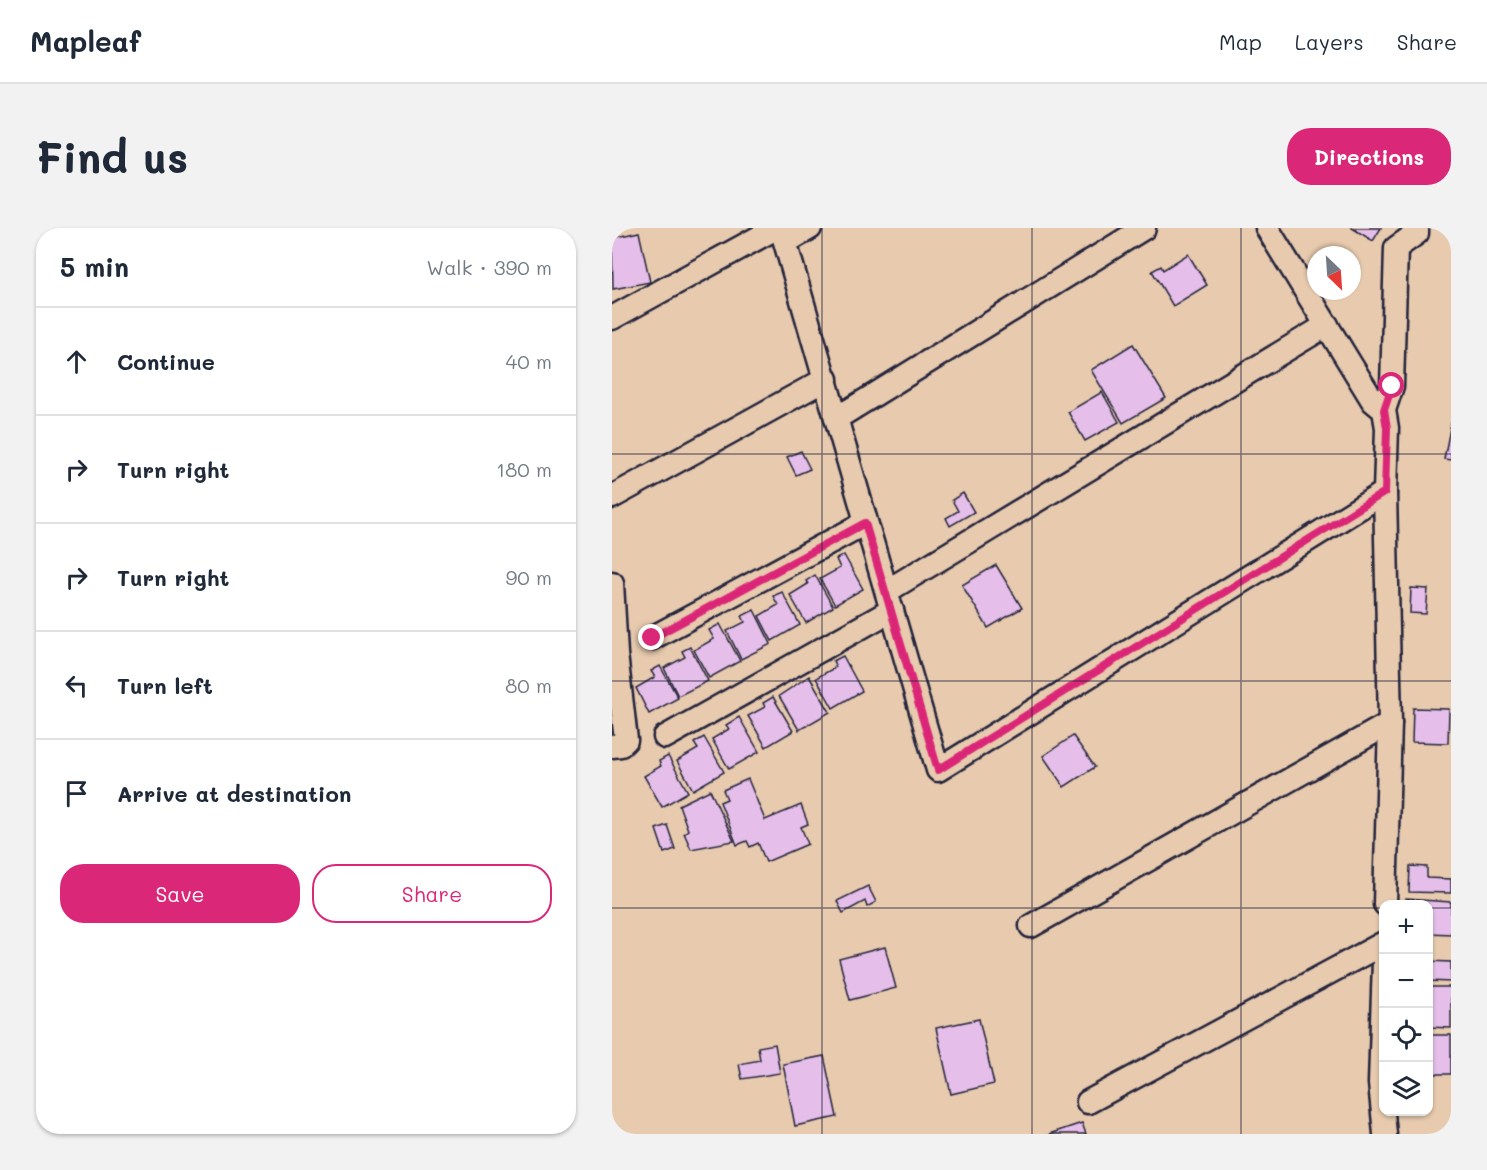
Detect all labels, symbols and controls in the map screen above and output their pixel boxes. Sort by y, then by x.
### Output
text: Mapleaf [30,23,141,59]
text: Map [1219,28,1262,55]
text: Layers [1295,28,1364,55]
text: Share [1397,28,1457,55]
button: Directions [1287,128,1451,185]
text: Find us [36,129,188,184]
north arrow [1307,246,1361,300]
text: 5 min [60,250,129,284]
text: Walk · 390 m [427,254,552,280]
icon: ahead [60,345,93,378]
text: Continue [117,347,215,376]
text: 40 m [506,348,552,374]
route start [1378,372,1404,398]
icon: right [60,453,93,486]
text: Turn right [117,455,229,484]
text: 180 m [496,456,552,482]
icon: right [60,561,93,594]
text: Turn right [117,563,229,592]
text: 90 m [506,564,552,590]
route end [638,624,664,650]
icon: left [60,669,93,702]
text: Turn left [117,671,213,700]
text: 80 m [505,672,552,698]
icon: arrive [60,777,93,810]
text: Arrive at destination [117,779,352,808]
button: Save [60,864,300,923]
button: Share [312,864,552,923]
map controls [1379,900,1433,1116]
button: + [1379,900,1433,954]
button: − [1379,954,1433,1008]
button: locate [1379,1008,1433,1062]
button: layers [1379,1062,1433,1116]

